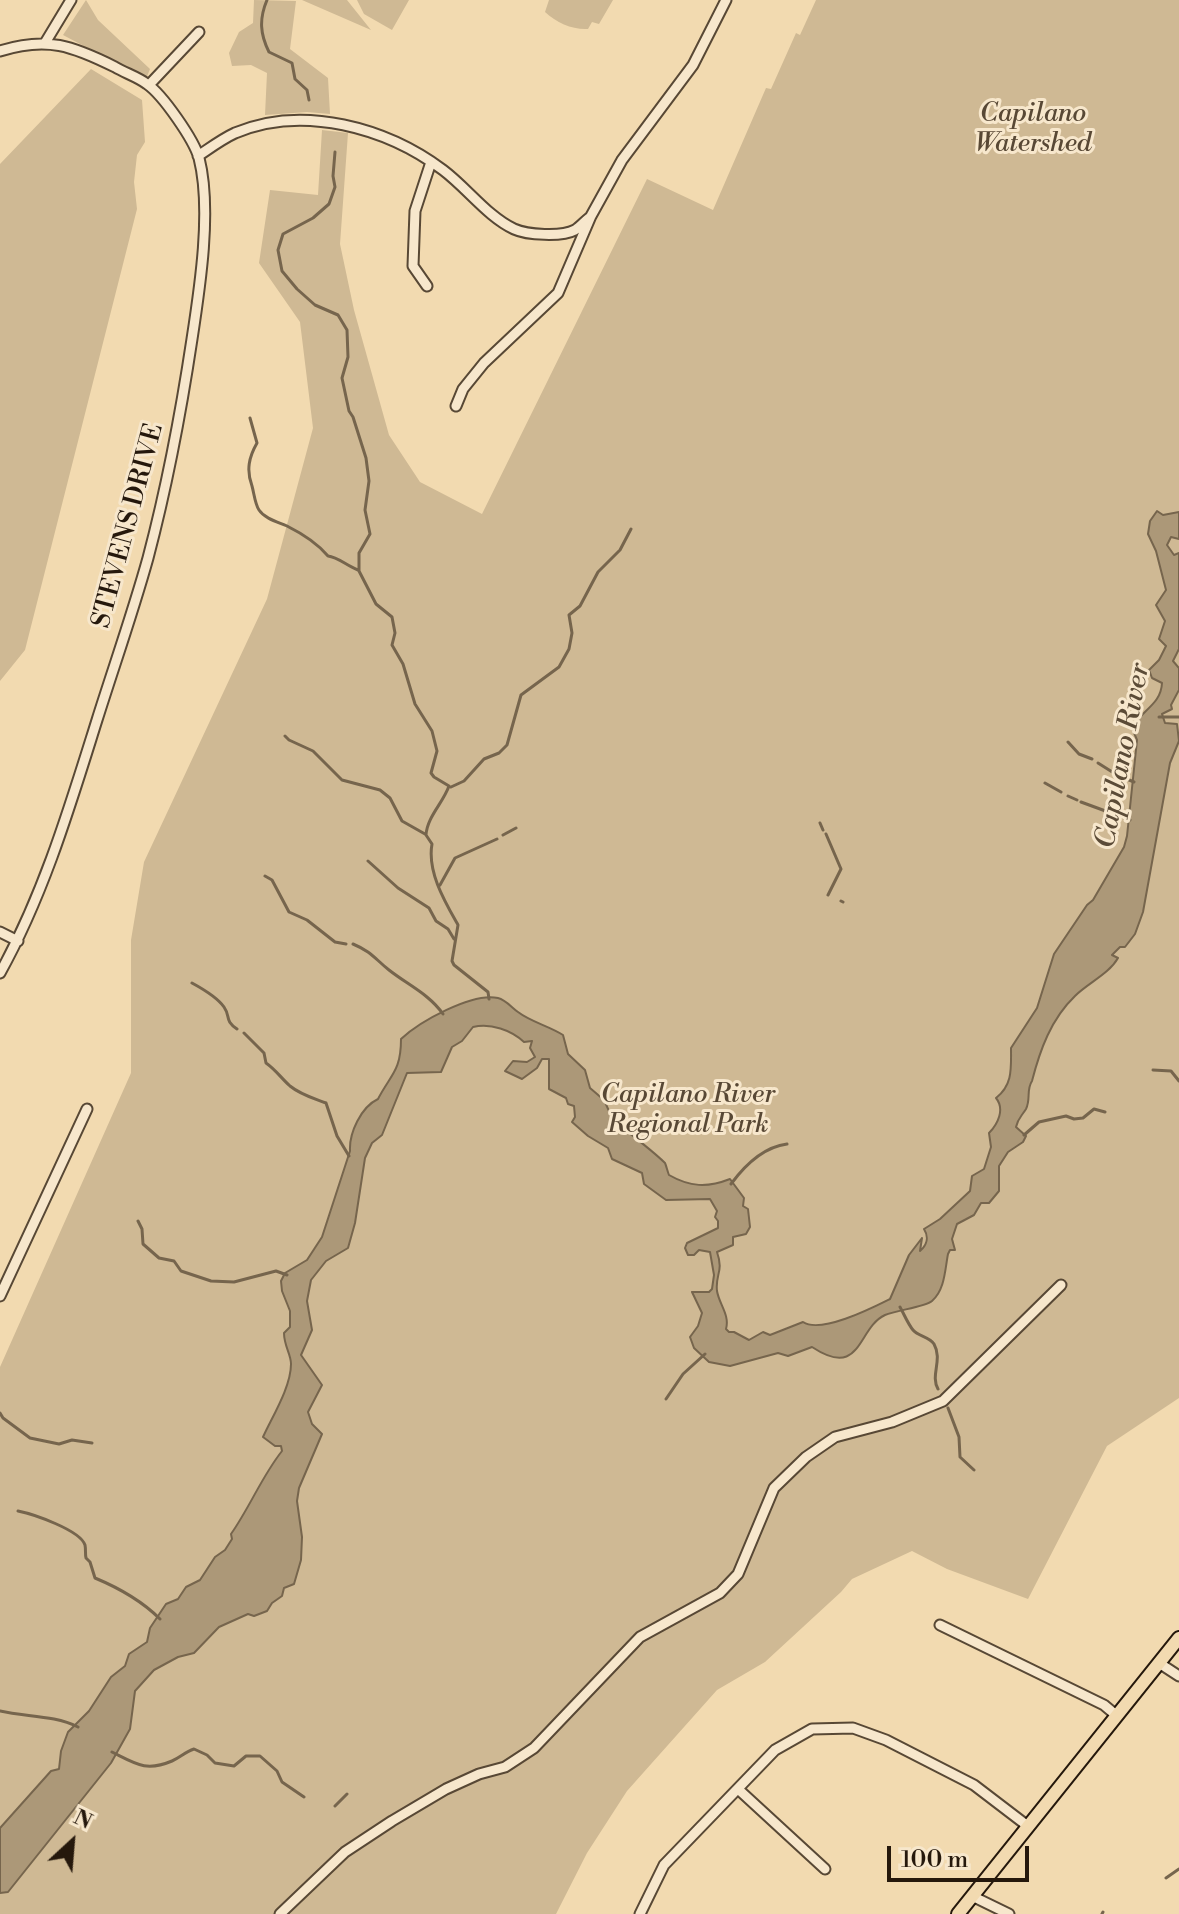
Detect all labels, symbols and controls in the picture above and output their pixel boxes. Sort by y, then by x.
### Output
park label: Capilano Watershed [975,99,1091,160]
street label: STEVENS DRIVE [87,420,171,632]
water label: Capilano River [1090,661,1158,851]
park label: Capilano River Regional Park [601,1080,775,1142]
north arrow [32,1802,112,1882]
text: N [69,1804,96,1836]
scale bar [891,1830,1033,1880]
text: 100 m [901,1845,968,1875]

